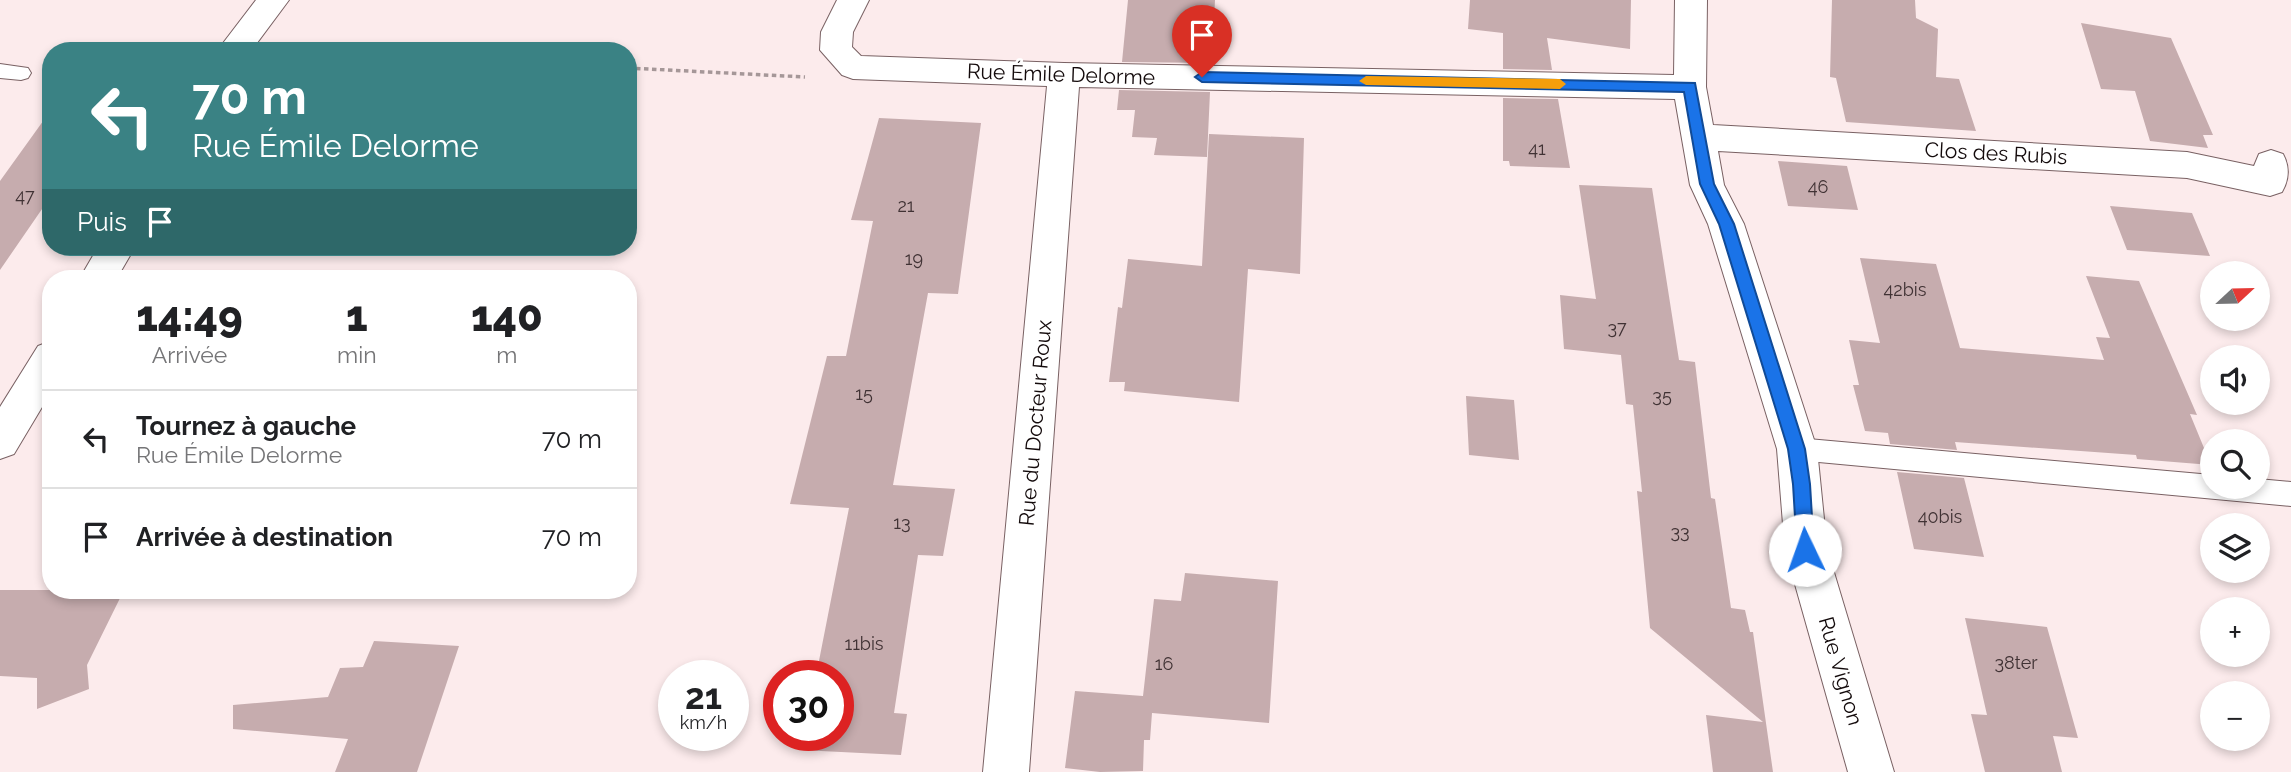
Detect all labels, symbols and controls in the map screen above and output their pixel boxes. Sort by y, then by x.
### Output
pin [1172,5,1232,77]
icon: arrive [1183,16,1221,54]
street label: Rue Émile Delorme [967,58,1155,90]
text: 70 m [192,68,307,125]
icon: left [77,70,168,161]
text: Rue Émile Delorme [192,127,479,164]
street label: Clos des Rubis [1924,137,2068,169]
house number: 41 [1528,138,1546,159]
house number: 46 [1808,176,1828,197]
house number: 47 [15,185,35,206]
house number: 21 [897,195,915,216]
icon: arrive [141,203,179,241]
text: Puis [77,207,127,237]
house number: 19 [905,248,923,269]
north arrow [2200,261,2270,331]
map controls [2200,261,2270,751]
house number: 42bis [1884,279,1927,300]
text: 14:49 [136,292,243,341]
text: 1 [346,292,368,341]
text: 140 [471,292,543,341]
house number: 37 [1607,317,1627,338]
street label: Rue du Docteur Roux [1014,319,1056,527]
text: Arrivée [152,341,227,368]
text: min [337,341,377,368]
text: m [496,341,517,368]
button: sound [2200,345,2270,415]
house number: 15 [855,383,873,404]
house number: 35 [1652,385,1672,406]
text: Tournez à gauche [136,411,356,441]
icon: left [77,420,115,458]
text: 70 m [542,424,602,454]
button: search [2200,429,2270,499]
text: Rue Émile Delorme [136,441,342,468]
house number: 40bis [1918,506,1963,527]
house number: 13 [893,512,911,533]
position arrow [1768,513,1842,587]
button: layers [2200,513,2270,583]
icon: arrive [77,518,115,556]
house number: 33 [1670,521,1690,542]
text: Arrivée à destination [136,522,393,552]
text: 70 m [542,522,602,552]
button: + [2200,597,2270,667]
street label: Rue Vignon [1814,614,1868,728]
house number: 11bis [844,633,884,654]
house number: 38ter [1994,652,2038,673]
house number: 16 [1155,653,1173,674]
speed limit sign: 30 [763,660,854,751]
text: 21 [685,676,722,717]
button: − [2200,681,2270,751]
text: km/h [680,712,727,733]

